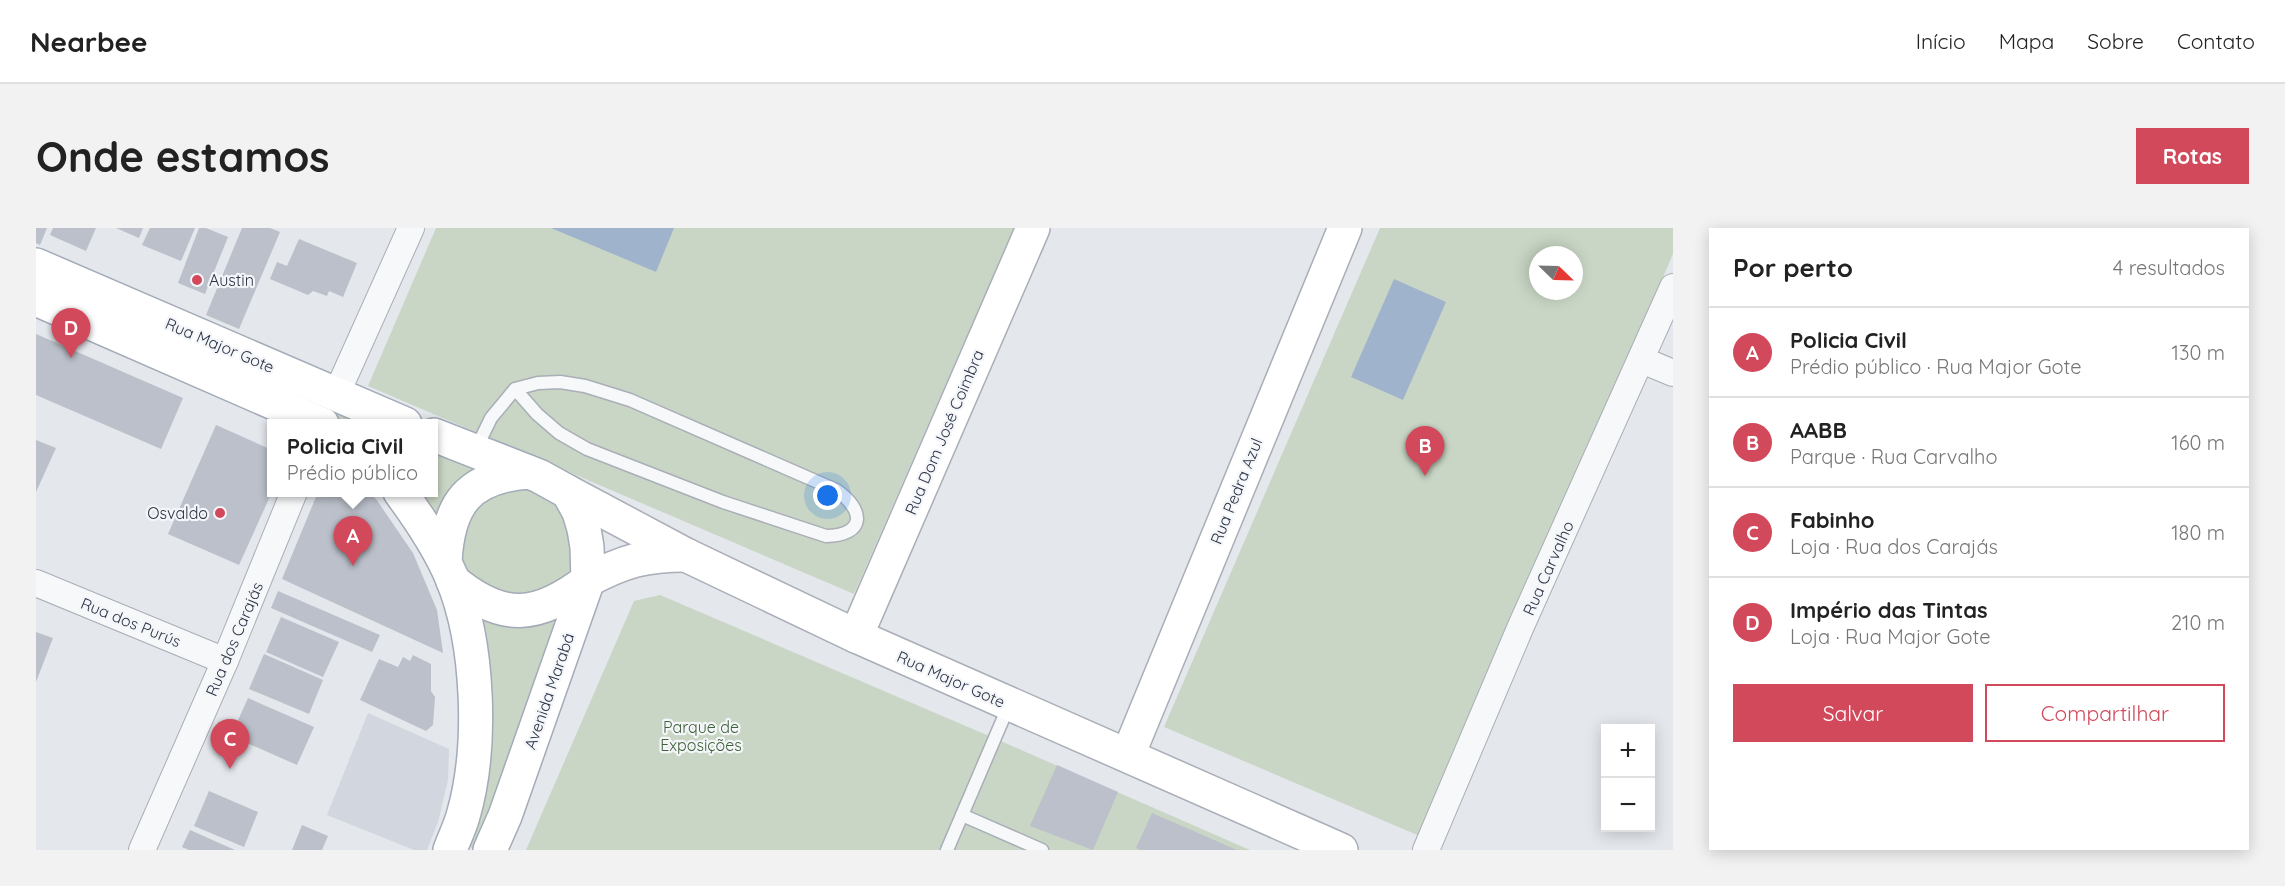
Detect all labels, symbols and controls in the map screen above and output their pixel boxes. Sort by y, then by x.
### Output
text: Nearbee [30,24,148,59]
text: Início [1916,28,1966,54]
text: Mapa [1999,28,2054,54]
text: Sobre [2087,28,2144,54]
text: Contato [2177,28,2255,54]
button: Rotas [2136,128,2249,184]
text: Onde estamos [36,130,330,183]
north arrow [1529,246,1583,300]
text: Por perto [1733,251,1853,284]
text: 4 resultados [2113,255,2225,280]
place label: Austin [209,270,254,290]
marker: Austin [190,273,204,287]
pin: D [51,308,90,358]
street label: Rua Major Gote [163,313,277,377]
text: Policia Civil [1790,326,1907,354]
text: A [1746,340,1759,365]
text: 130 m [2172,340,2225,365]
street label: Rua Dom José Coimbra [900,347,988,517]
text: Prédio público · Rua Major Gote [1790,354,2082,379]
text: AABB [1790,416,1847,444]
popup [267,419,438,497]
pin: B [1406,426,1444,476]
text: B [1746,430,1759,455]
text: 160 m [2171,430,2225,455]
text: Policia Civil [287,432,404,460]
street label: Rua Pedra Azul [1206,435,1266,547]
text: Parque · Rua Carvalho [1790,444,1998,469]
text: Prédio público [287,460,418,485]
your location [813,481,842,510]
place label: Osvaldo [147,503,208,523]
marker: Osvaldo [213,506,227,520]
text: Fabinho [1790,506,1874,534]
pin: A [334,516,372,566]
street label: Rua Carvalho [1518,518,1578,618]
text: C [1746,520,1759,545]
text: 180 m [2171,520,2225,545]
text: Loja · Rua dos Carajás [1790,534,1998,559]
street label: Rua dos Carajás [201,579,267,699]
street label: Rua dos Purús [78,593,184,651]
text: Império das Tintas [1790,596,1988,624]
text: D [1745,610,1760,635]
text: 210 m [2171,610,2225,635]
text: Loja · Rua Major Gote [1790,624,1990,649]
street label: Avenida Marabá [520,630,578,752]
street label: Rua Major Gote [894,646,1008,712]
button: Salvar [1733,684,1973,742]
button: Compartilhar [1985,684,2225,742]
park label: Parque de Exposições [660,717,742,755]
pin: C [210,720,250,769]
map controls [1601,724,1655,832]
button: + [1601,724,1655,778]
button: − [1601,778,1655,832]

